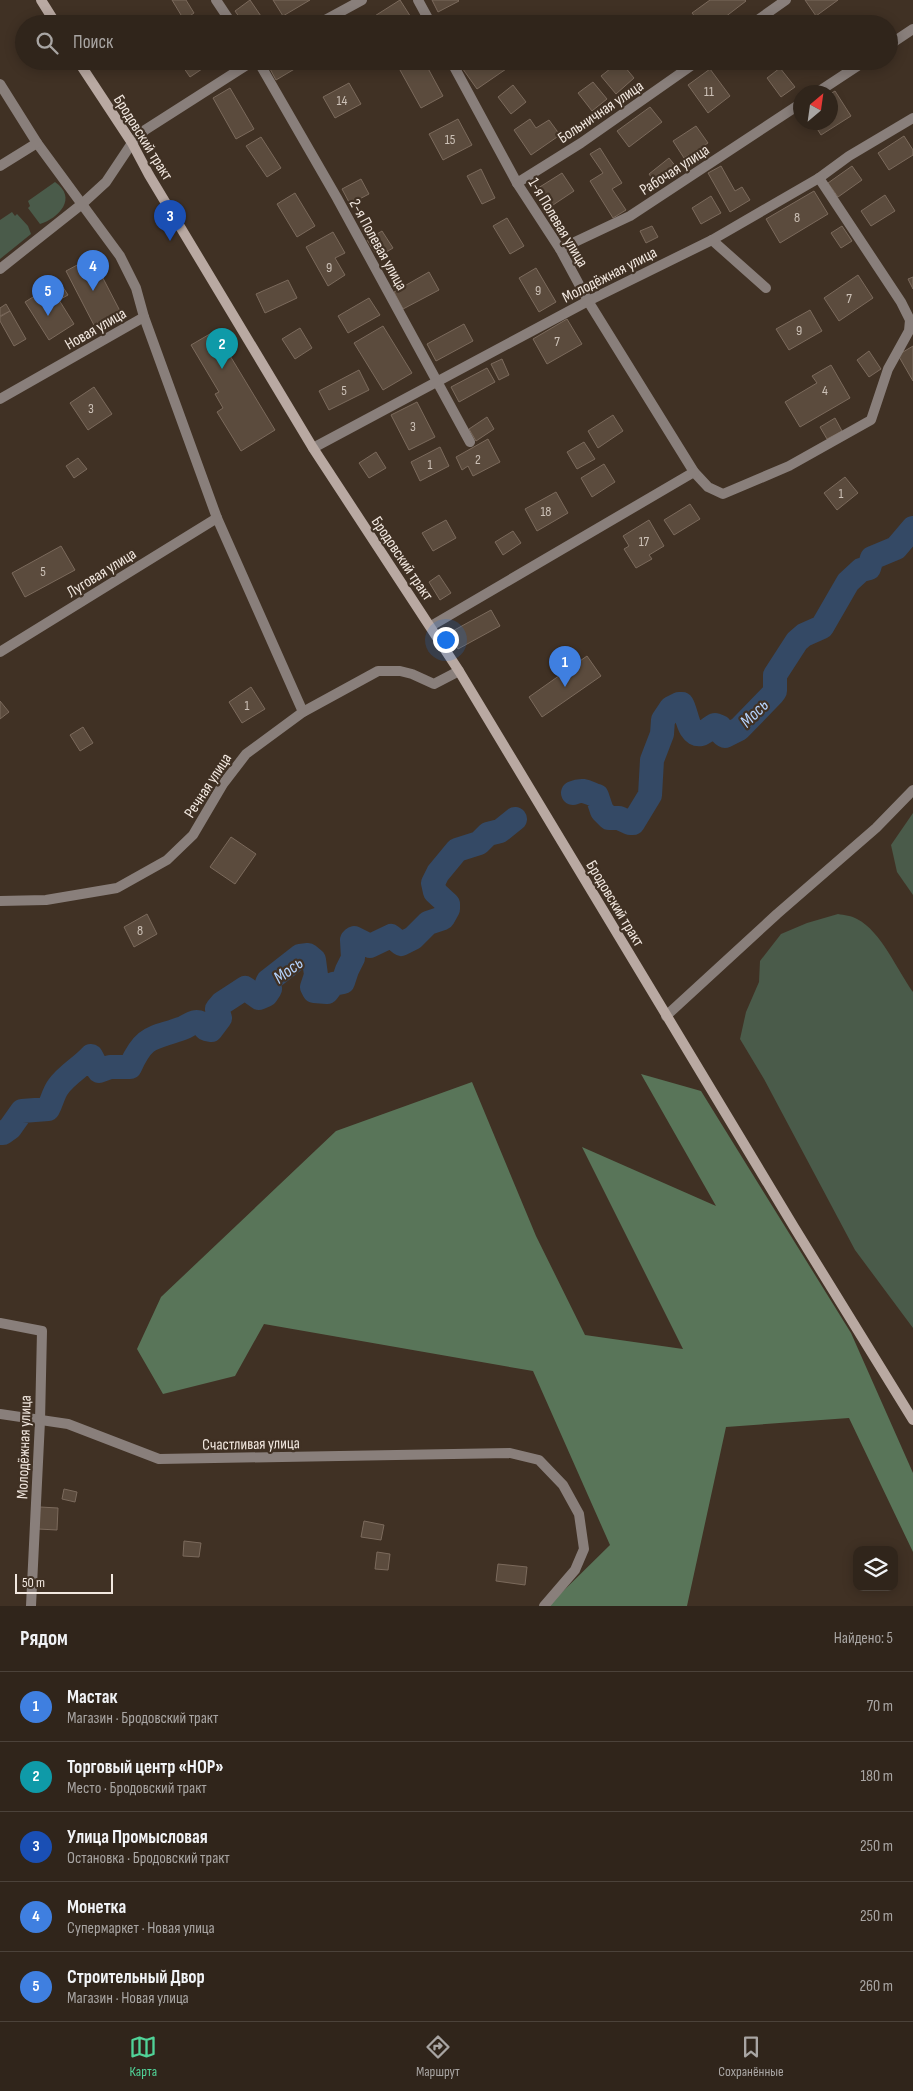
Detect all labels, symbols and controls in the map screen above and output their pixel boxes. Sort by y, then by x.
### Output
search box [15,15,898,70]
icon: search [33,29,61,57]
text: Поиск [73,31,113,54]
street label: Больничная улица [554,77,647,148]
house number: 11 [704,83,714,100]
north arrow [793,85,838,130]
street label: Бродовский тракт [109,92,177,184]
house number: 14 [337,92,348,109]
house number: 15 [445,131,456,148]
street label: Рабочая улица [636,141,713,200]
street label: 1-я Полевая улица [524,175,592,271]
street label: 2-я Полевая улица [345,196,411,294]
pin: 3 [154,200,186,241]
house number: 8 [794,209,800,226]
street label: Молодёжная улица [559,243,660,307]
pin: 4 [77,250,109,291]
house number: 9 [326,259,332,276]
pin: 5 [32,275,64,316]
house number: 9 [535,282,541,299]
house number: 7 [846,290,852,307]
street label: Новая улица [62,304,130,354]
house number: 9 [796,322,802,339]
pin: 2 [206,328,238,369]
house number: 7 [554,333,560,350]
house number: 5 [341,382,347,399]
house number: 4 [822,382,828,399]
house number: 3 [88,400,94,417]
house number: 3 [410,418,416,435]
house number: 2 [475,451,481,468]
house number: 1 [428,456,433,473]
house number: 1 [839,485,844,502]
house number: 18 [540,503,552,520]
street label: Бродовский тракт [367,513,437,605]
house number: 17 [639,533,650,550]
street label: Луговая улица [64,545,140,602]
house number: 5 [40,563,46,580]
your location [433,627,459,653]
pin: 1 [549,646,581,687]
water label: Мось [736,695,773,732]
house number: 1 [245,697,250,714]
street label: Речная улица [180,750,236,822]
street label: Бродовский тракт [582,857,648,951]
house number: 8 [137,922,143,939]
water label: Мось [269,952,307,988]
street label: Молодёжная улица [13,1395,36,1499]
street label: Счастливая улица [202,1434,300,1455]
map controls [853,1546,898,1591]
button: layers [853,1546,898,1591]
scale bar [15,1571,112,1594]
text: 50 m [22,1574,45,1591]
text: Рядом [20,1626,68,1651]
text: Найдено: 5 [834,1629,893,1648]
text: Мастак [67,1686,117,1709]
text: 1 [33,1697,39,1716]
text: 70 m [867,1697,893,1716]
text: Магазин · Бродовский тракт [67,1709,218,1728]
text: Торговый центр «НОР» [67,1756,224,1779]
text: 2 [32,1767,40,1786]
text: 180 m [860,1767,893,1786]
text: Место · Бродовский тракт [67,1779,207,1798]
text: Улица Промысловая [67,1826,208,1849]
text: 3 [32,1837,40,1856]
text: 250 m [860,1837,893,1856]
text: Остановка · Бродовский тракт [67,1849,230,1868]
text: Монетка [67,1896,126,1919]
text: 4 [32,1907,40,1926]
text: 250 m [860,1907,893,1926]
text: Супермаркет · Новая улица [67,1919,215,1938]
text: Строительный Двор [67,1966,205,1989]
text: 5 [32,1977,40,1996]
text: 260 m [859,1977,893,1996]
text: Магазин · Новая улица [67,1989,189,2008]
tab: Карта [129,2033,157,2080]
tab: Маршрут [416,2033,460,2080]
tab: Сохранённые [718,2033,784,2080]

